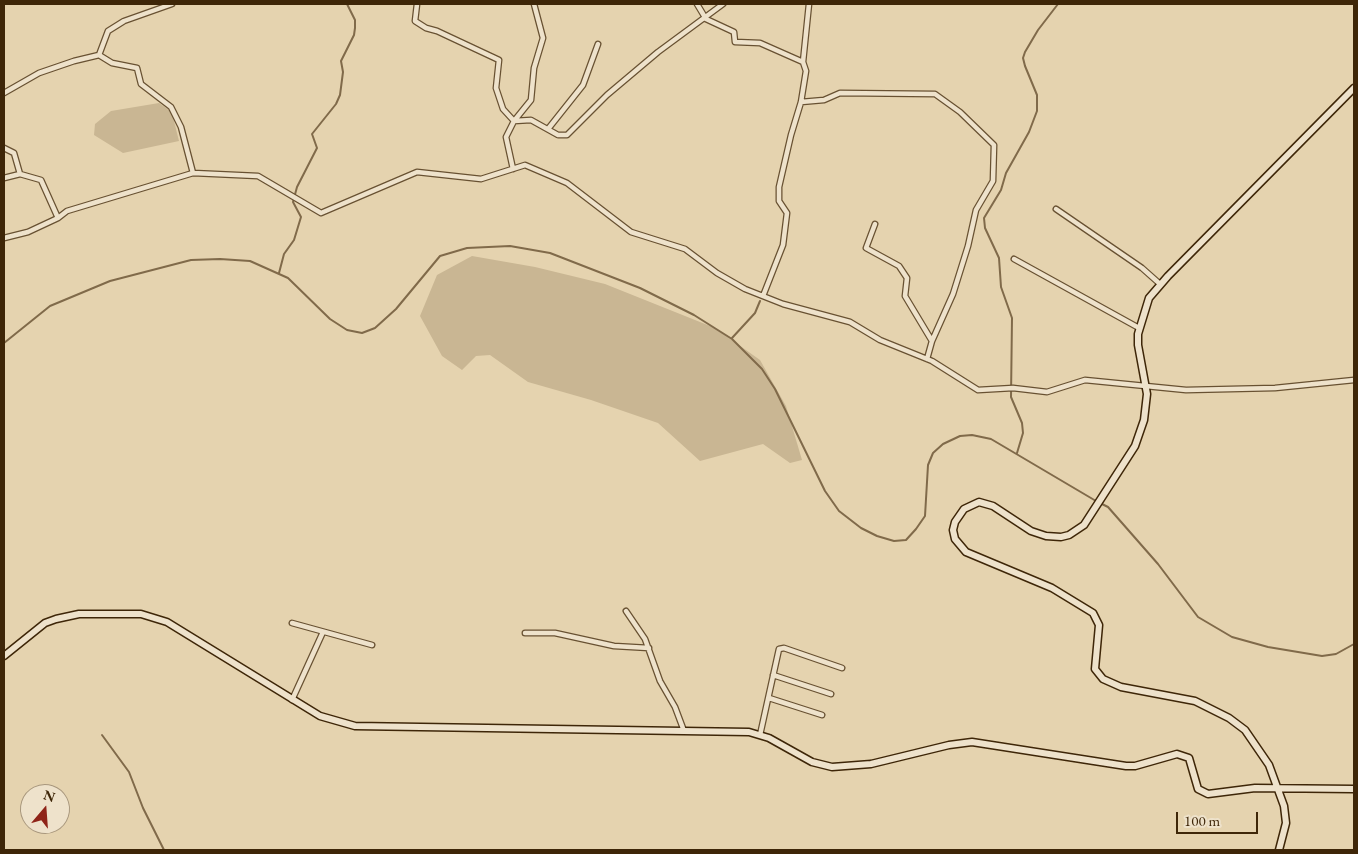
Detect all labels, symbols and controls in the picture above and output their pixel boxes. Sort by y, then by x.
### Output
north arrow [20,784,70,834]
text: N [41,785,57,806]
scale bar [1178,802,1260,834]
text: 100 m [1184,811,1220,830]

